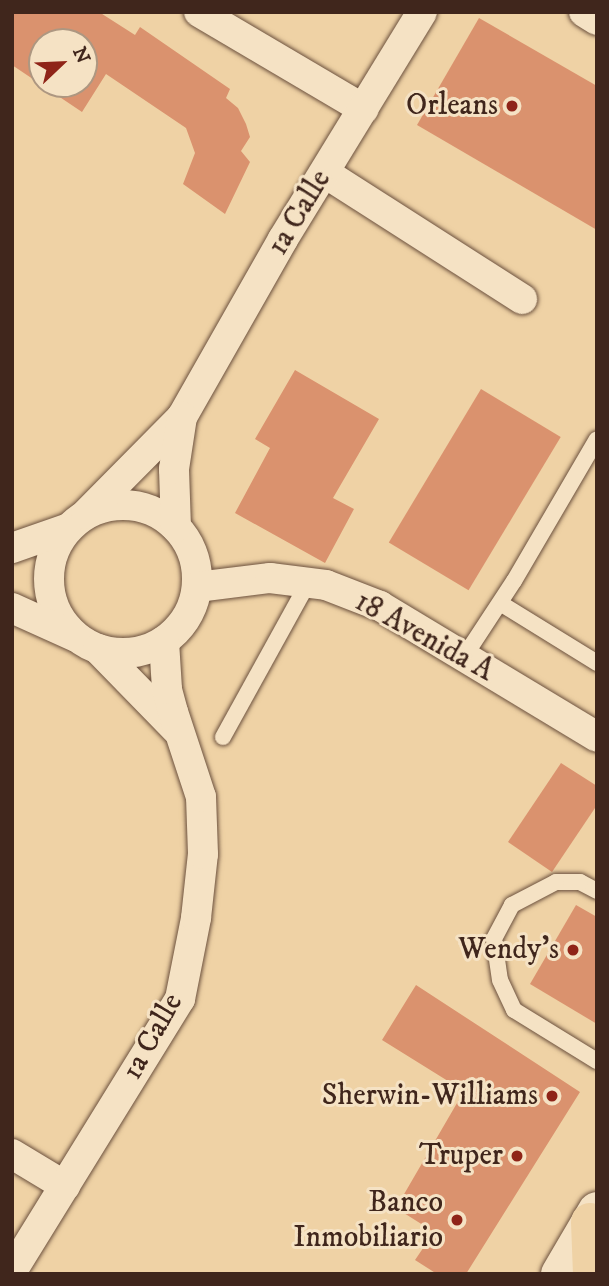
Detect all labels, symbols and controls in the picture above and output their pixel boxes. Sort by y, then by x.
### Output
north arrow [28,28,98,98]
text: N [67,44,95,67]
place label: Orleans [406,88,498,124]
marker: Orleans [504,98,520,114]
street label: 1a Calle [261,164,339,262]
street label: 18 Avenida A [348,584,500,690]
place label: Wendy's [458,932,559,968]
marker: Wendy's [565,942,581,958]
street label: 1a Calle [115,988,191,1086]
place label: Sherwin-Williams [322,1078,538,1114]
marker: Sherwin-Williams [544,1088,560,1104]
place label: Truper [419,1138,503,1174]
marker: Truper [509,1148,525,1164]
place label: Banco Inmobiliario [293,1185,443,1256]
marker: Banco Inmobiliario [449,1212,465,1228]

